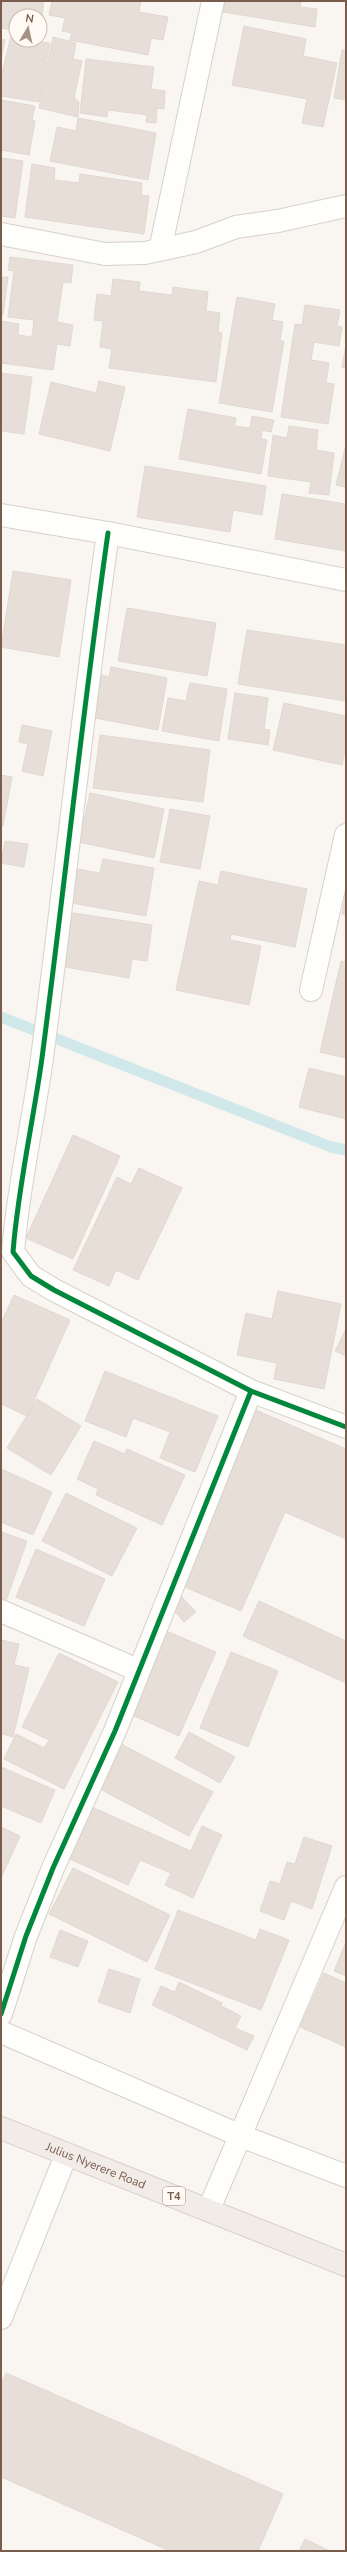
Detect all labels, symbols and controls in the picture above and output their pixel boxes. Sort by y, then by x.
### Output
north arrow [8,8,48,48]
text: N [24,11,35,27]
street label: Julius Nyerere Road [43,2138,148,2193]
road number: T4 [163,2187,185,2205]

